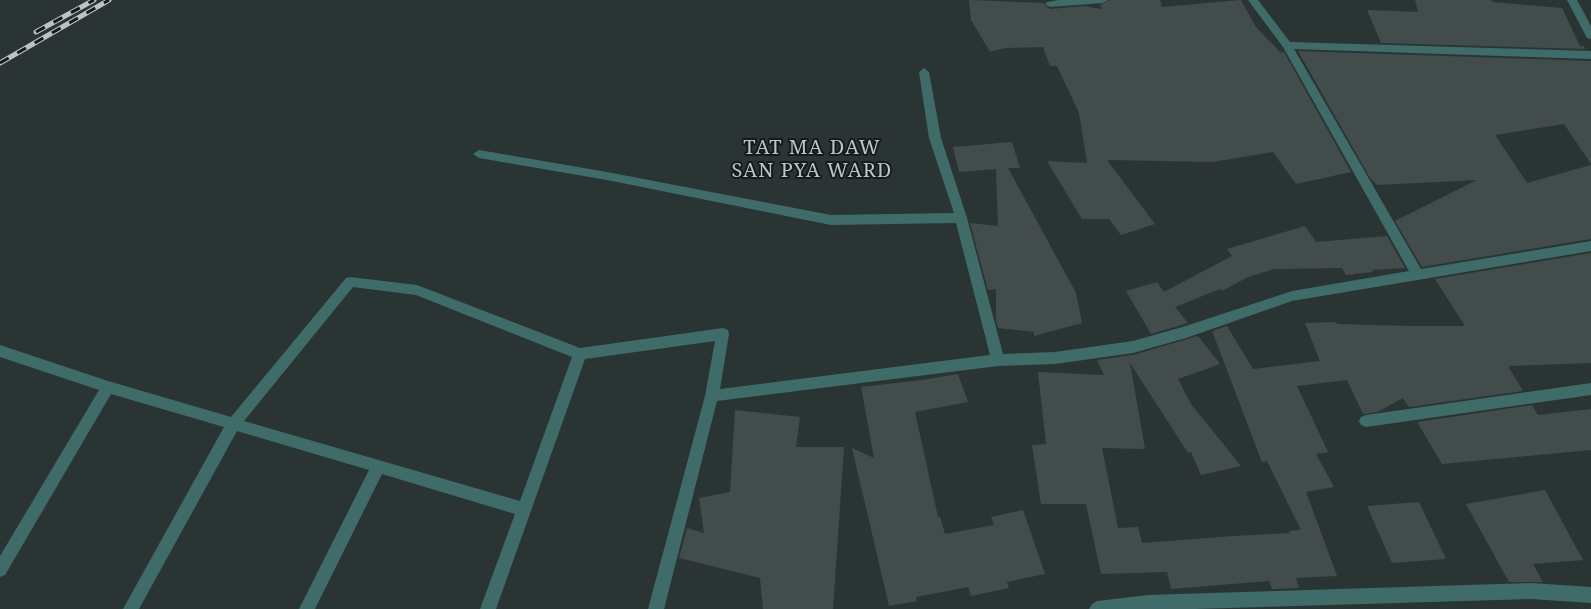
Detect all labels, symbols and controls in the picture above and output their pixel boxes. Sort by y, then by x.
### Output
district label: TAT MA DAW SAN PYA WARD [730,136,894,183]

